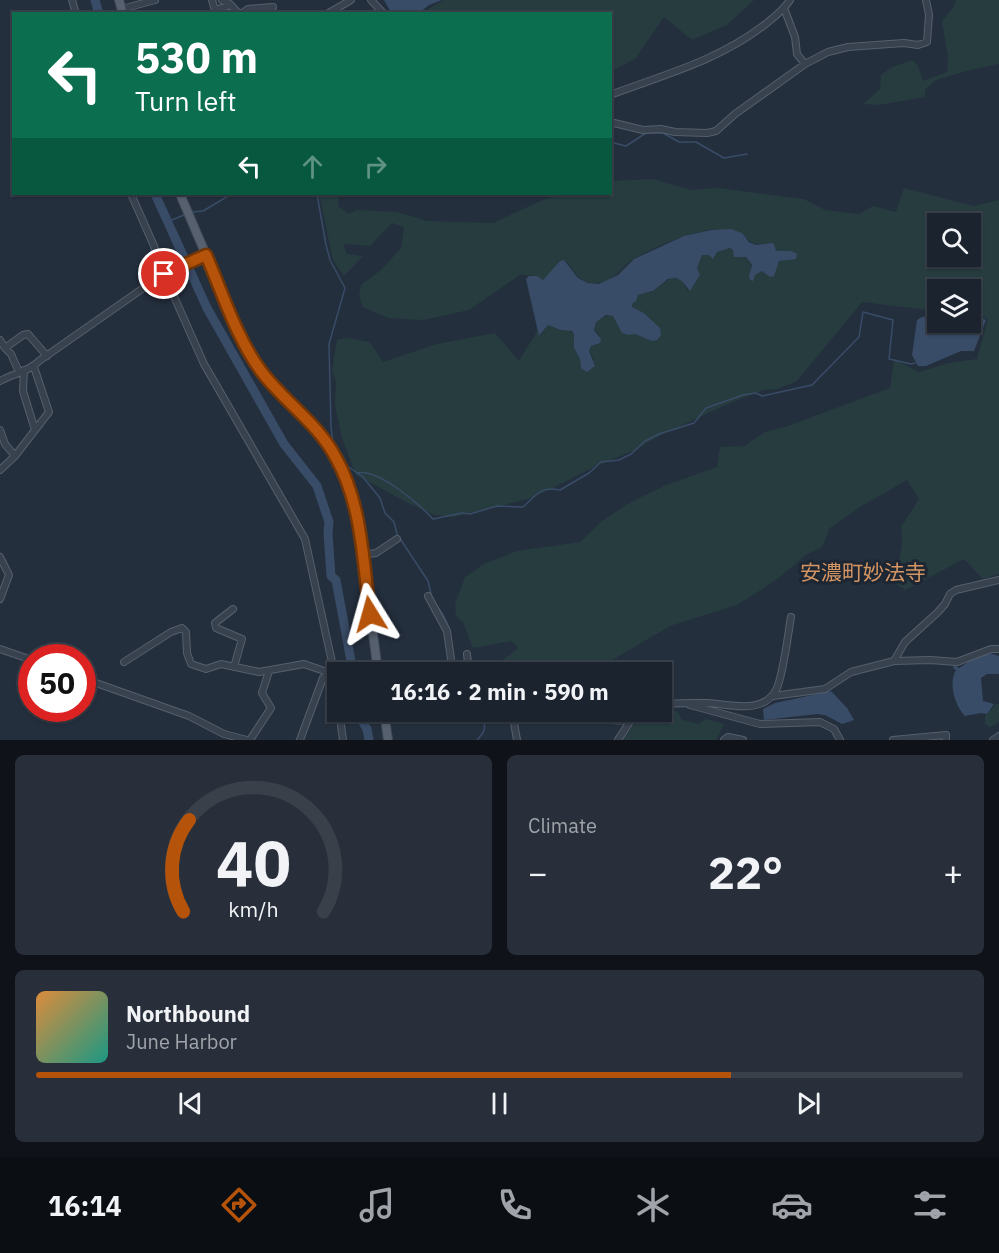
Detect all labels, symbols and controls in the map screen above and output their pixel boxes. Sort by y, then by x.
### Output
text: 530 m [135,30,258,85]
icon: left [36,36,114,114]
text: Turn left [135,83,236,118]
icon: left [233,150,266,183]
icon: ahead [296,150,329,183]
icon: right [359,150,392,183]
map controls [927,213,981,333]
button: search [927,213,981,267]
pin [138,248,189,299]
icon: arrive [147,257,180,290]
button: layers [927,279,981,333]
district label: 安濃町妙法寺 [800,558,926,586]
position arrow [338,582,402,646]
speed limit sign: 50 [18,644,96,722]
text: 16:16 · 2 min · 590 m [390,677,609,706]
text: Climate [528,812,597,839]
text: 40 [216,822,291,903]
text: 22° [708,843,783,901]
text: − [528,851,548,894]
text: + [943,851,963,894]
text: km/h [228,895,279,923]
text: Northbound [126,999,250,1028]
text: June Harbor [126,1028,237,1055]
icon: previous [174,1087,207,1120]
icon: pause [483,1087,516,1120]
icon: next [792,1087,825,1120]
icon: directions [218,1184,260,1226]
icon: music [356,1184,398,1226]
icon: phone [494,1184,536,1226]
icon: climate [632,1184,674,1226]
icon: car [771,1184,813,1226]
icon: filters [909,1184,951,1226]
text: 16:14 [48,1188,122,1223]

